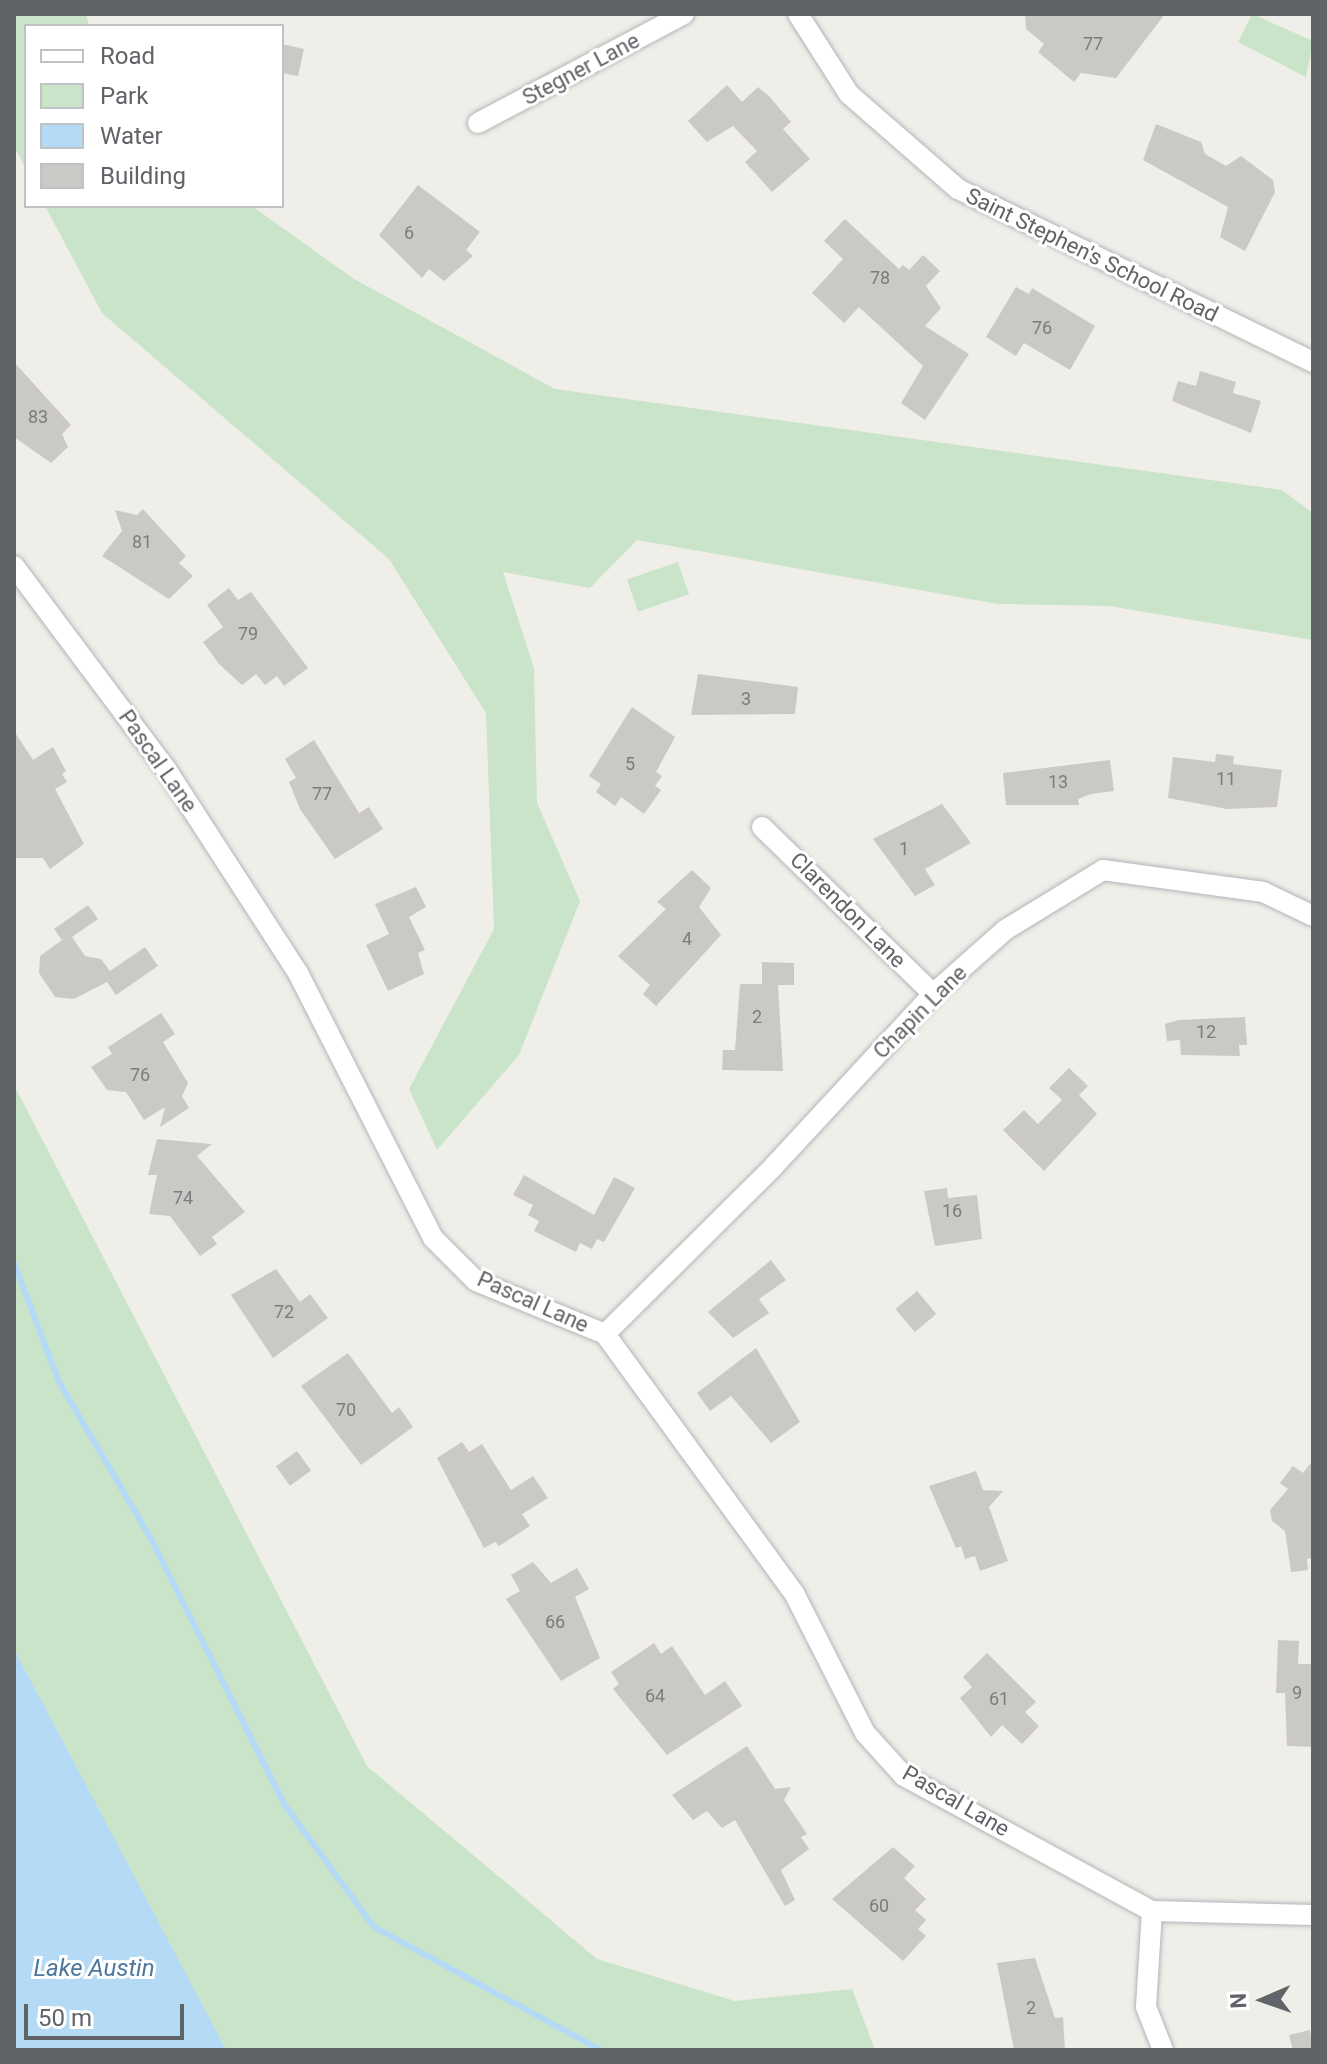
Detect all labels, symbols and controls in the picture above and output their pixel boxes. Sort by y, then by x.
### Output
legend [24,24,284,208]
street label: Stegner Lane [518,27,644,111]
house number: 77 [1083,33,1103,55]
text: Road [100,42,155,70]
text: Park [100,82,148,110]
text: Water [100,122,163,150]
text: Building [100,162,186,190]
street label: Saint Stephen's School Road [962,182,1222,328]
house number: 6 [404,222,414,244]
house number: 78 [870,267,890,289]
house number: 76 [1032,317,1052,339]
house number: 83 [28,406,48,428]
house number: 81 [132,531,152,553]
house number: 79 [238,623,258,645]
house number: 3 [741,688,751,710]
street label: Pascal Lane [113,705,203,817]
house number: 5 [625,753,635,775]
house number: 11 [1216,768,1236,790]
house number: 13 [1048,771,1068,793]
house number: 77 [312,783,332,805]
house number: 1 [899,838,909,860]
street label: Clarendon Lane [785,847,911,973]
house number: 4 [682,928,692,950]
street label: Chapin Lane [868,960,972,1064]
house number: 2 [752,1006,762,1028]
house number: 12 [1196,1021,1216,1043]
house number: 76 [130,1064,150,1086]
house number: 74 [173,1187,193,1209]
house number: 16 [942,1200,962,1222]
street label: Pascal Lane [473,1266,593,1338]
house number: 72 [274,1301,294,1323]
house number: 70 [336,1399,356,1421]
house number: 66 [545,1611,565,1633]
house number: 9 [1292,1682,1302,1704]
house number: 64 [645,1685,665,1707]
house number: 61 [989,1688,1009,1710]
street label: Pascal Lane [898,1760,1014,1842]
house number: 60 [869,1895,889,1917]
water label: Lake Austin [33,1955,155,1983]
north arrow [1223,1960,1303,2040]
scale bar [28,1988,188,2038]
text: N [1226,1993,1251,2009]
house number: 2 [1026,1997,1036,2019]
text: 50 m [38,2004,92,2032]

